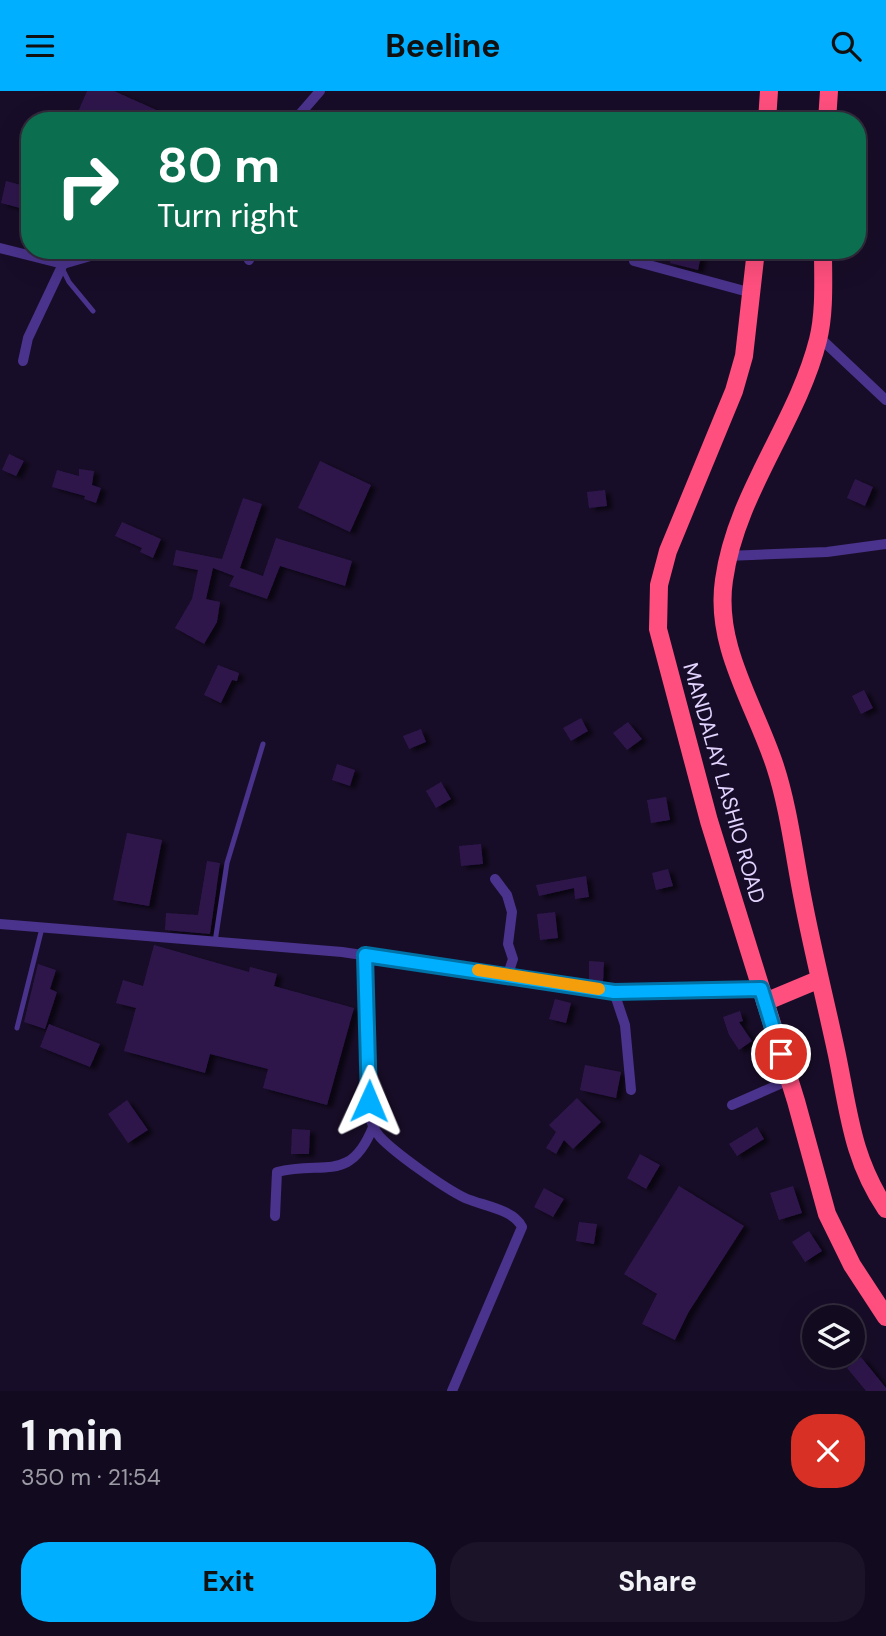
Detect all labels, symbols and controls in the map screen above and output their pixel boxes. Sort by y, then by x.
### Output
text: Beeline [385,25,501,67]
icon: menu [21,27,59,65]
icon: search [827,27,865,65]
text: 80 m [157,133,280,197]
icon: right [42,140,133,231]
text: Turn right [157,195,299,237]
street label: MANDALAY LASHIO ROAD [676,659,772,907]
pin [751,1024,811,1084]
icon: arrive [762,1035,800,1073]
position arrow [332,1064,406,1138]
map controls [802,1305,865,1368]
button: layers [802,1305,865,1368]
text: 1 min [21,1408,123,1463]
button: close [791,1414,865,1488]
text: 350 m · 21:54 [21,1462,161,1492]
button: Exit [21,1542,436,1622]
button: Share [450,1542,865,1622]

